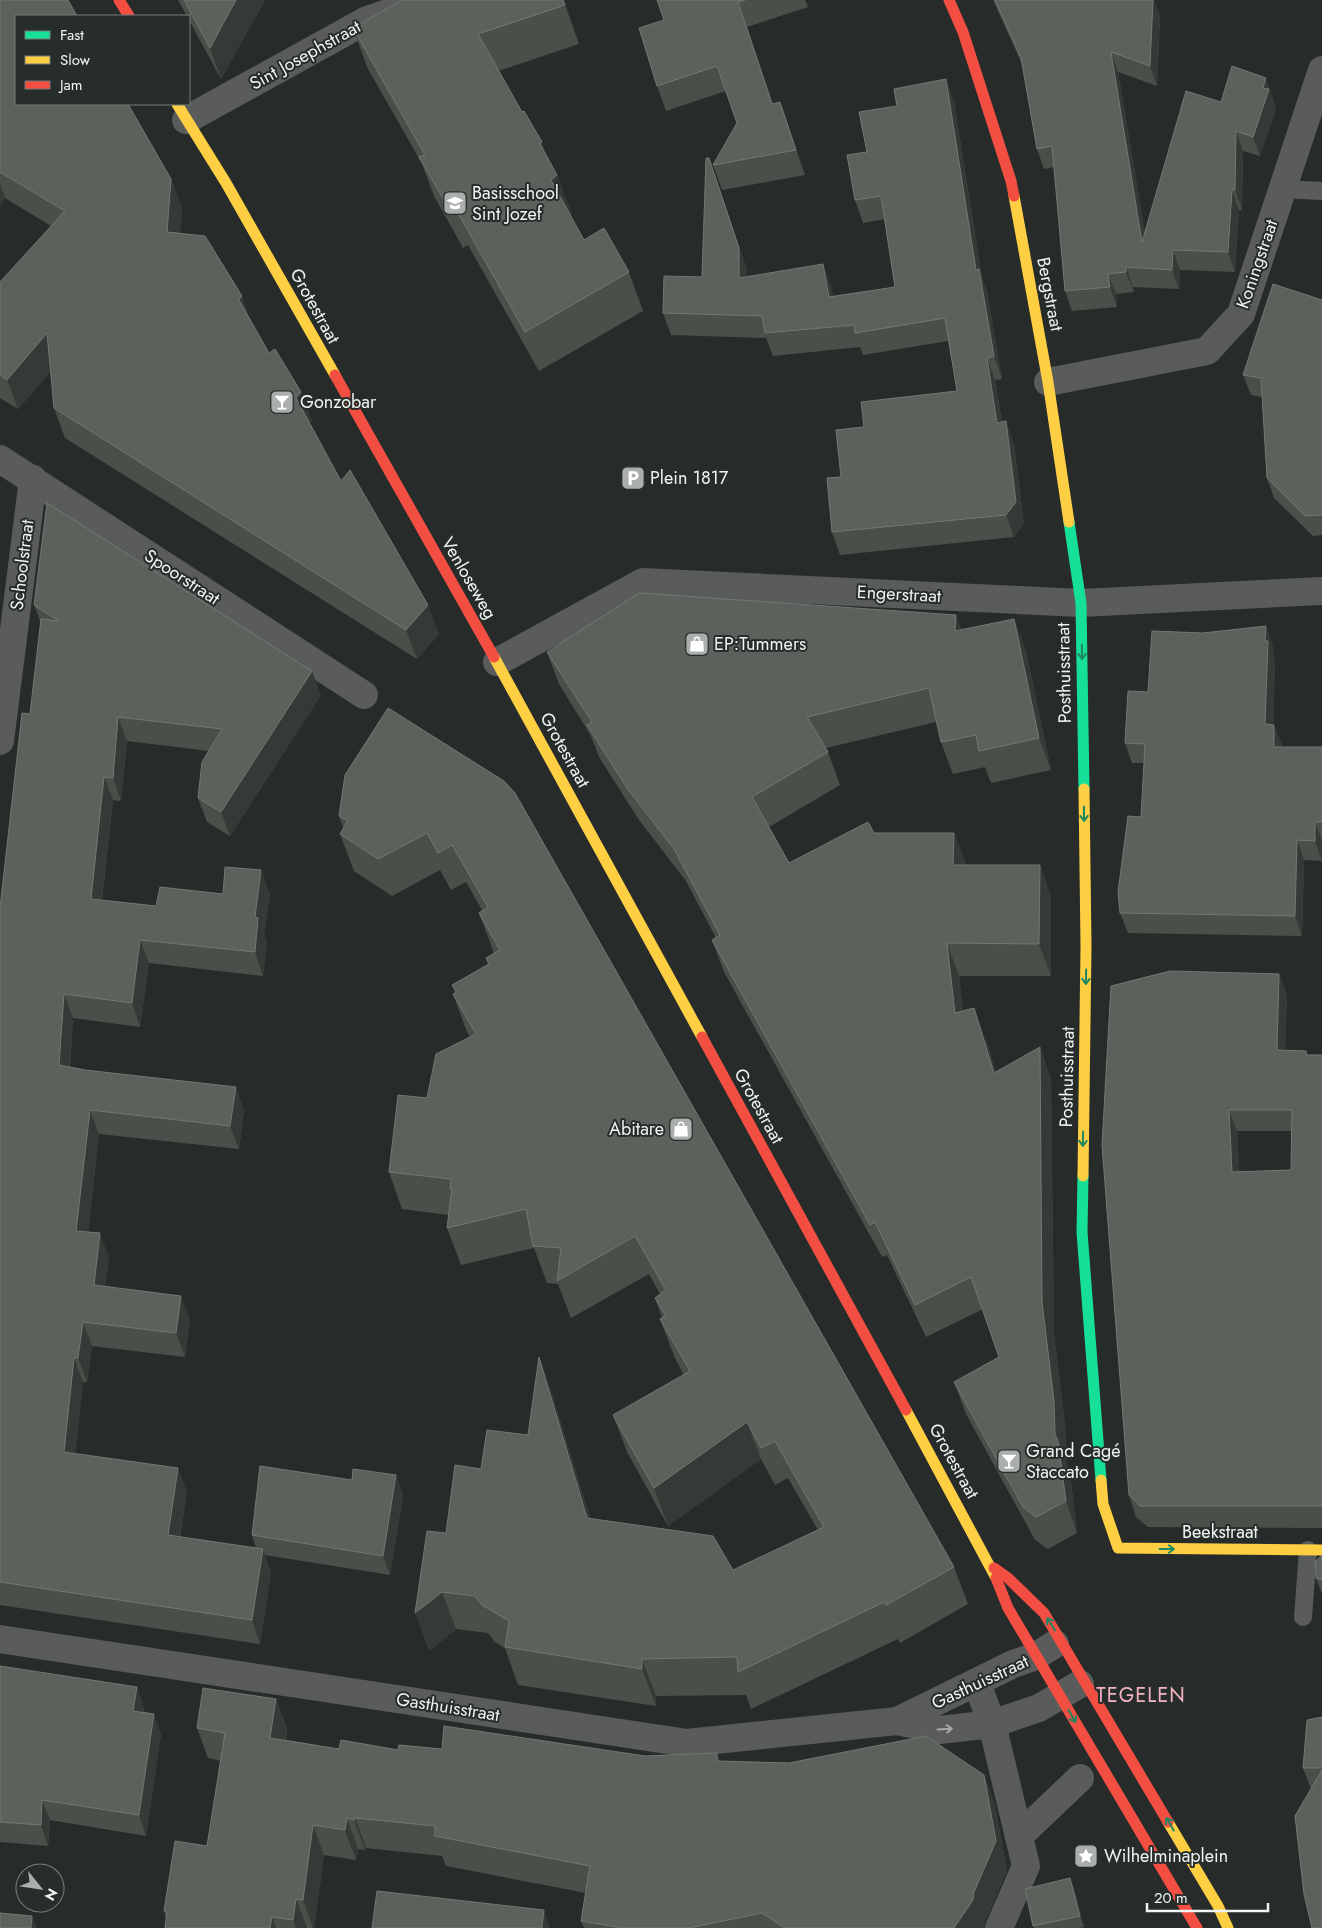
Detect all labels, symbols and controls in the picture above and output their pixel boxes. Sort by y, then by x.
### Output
street label: Sint Josephstraat [245,13,366,96]
legend [15,15,190,105]
text: Fast [60,24,84,46]
text: Slow [60,49,91,71]
text: Jam [58,74,83,96]
place label: Basisschool Sint Jozef [472,180,559,227]
school or university icon: Basisschool Sint Jozef [442,190,468,216]
street label: Koningstraat [1230,215,1285,312]
street label: Bergstraat [1030,255,1070,334]
street label: Grotestraat [284,264,347,349]
bar icon: Gonzobar [269,389,295,415]
place label: Gonzobar [300,389,377,415]
parking icon: Plein 1817 [620,465,646,491]
place label: Plein 1817 [650,465,729,491]
street label: Schoolstraat [4,518,41,612]
street label: Venloseweg [435,532,503,624]
street label: Spoorstraat [139,543,225,612]
street label: Engerstraat [856,579,943,609]
street label: Posthuisstraat [1050,622,1078,724]
shop icon: EP:Tummers [684,631,710,657]
place label: EP:Tummers [714,631,806,657]
one-way arrow [1077,644,1086,660]
street label: Grotestraat [534,708,597,793]
one-way arrow [1079,806,1089,822]
one-way arrow [1081,968,1091,984]
street label: Posthuisstraat [1053,1026,1081,1128]
street label: Grotestraat [728,1064,791,1149]
place label: Abitare [609,1116,664,1142]
shop icon: Abitare [668,1116,694,1142]
one-way arrow [1078,1130,1088,1147]
street label: Grotestraat [923,1419,986,1504]
place label: Grand Cagé Staccato [1026,1438,1120,1485]
bar icon: Grand Cagé Staccato [996,1448,1022,1474]
street label: Beekstraat [1182,1519,1259,1545]
one-way arrow [1158,1544,1175,1554]
one-way arrow [1046,1618,1056,1632]
street label: Gasthuisstraat [927,1648,1033,1716]
district label: TEGELEN [1096,1681,1186,1710]
street label: Gasthuisstraat [394,1686,502,1728]
one-way arrow [1068,1708,1078,1723]
one-way arrow [937,1724,953,1733]
one-way arrow [1165,1818,1175,1832]
place icon: Wilhelminaplein [1073,1843,1099,1869]
place label: Wilhelminaplein [1104,1843,1228,1869]
north arrow [15,1863,65,1913]
scale bar [1147,1880,1268,1912]
text: N [40,1885,63,1904]
text: 20 m [1154,1887,1188,1909]

